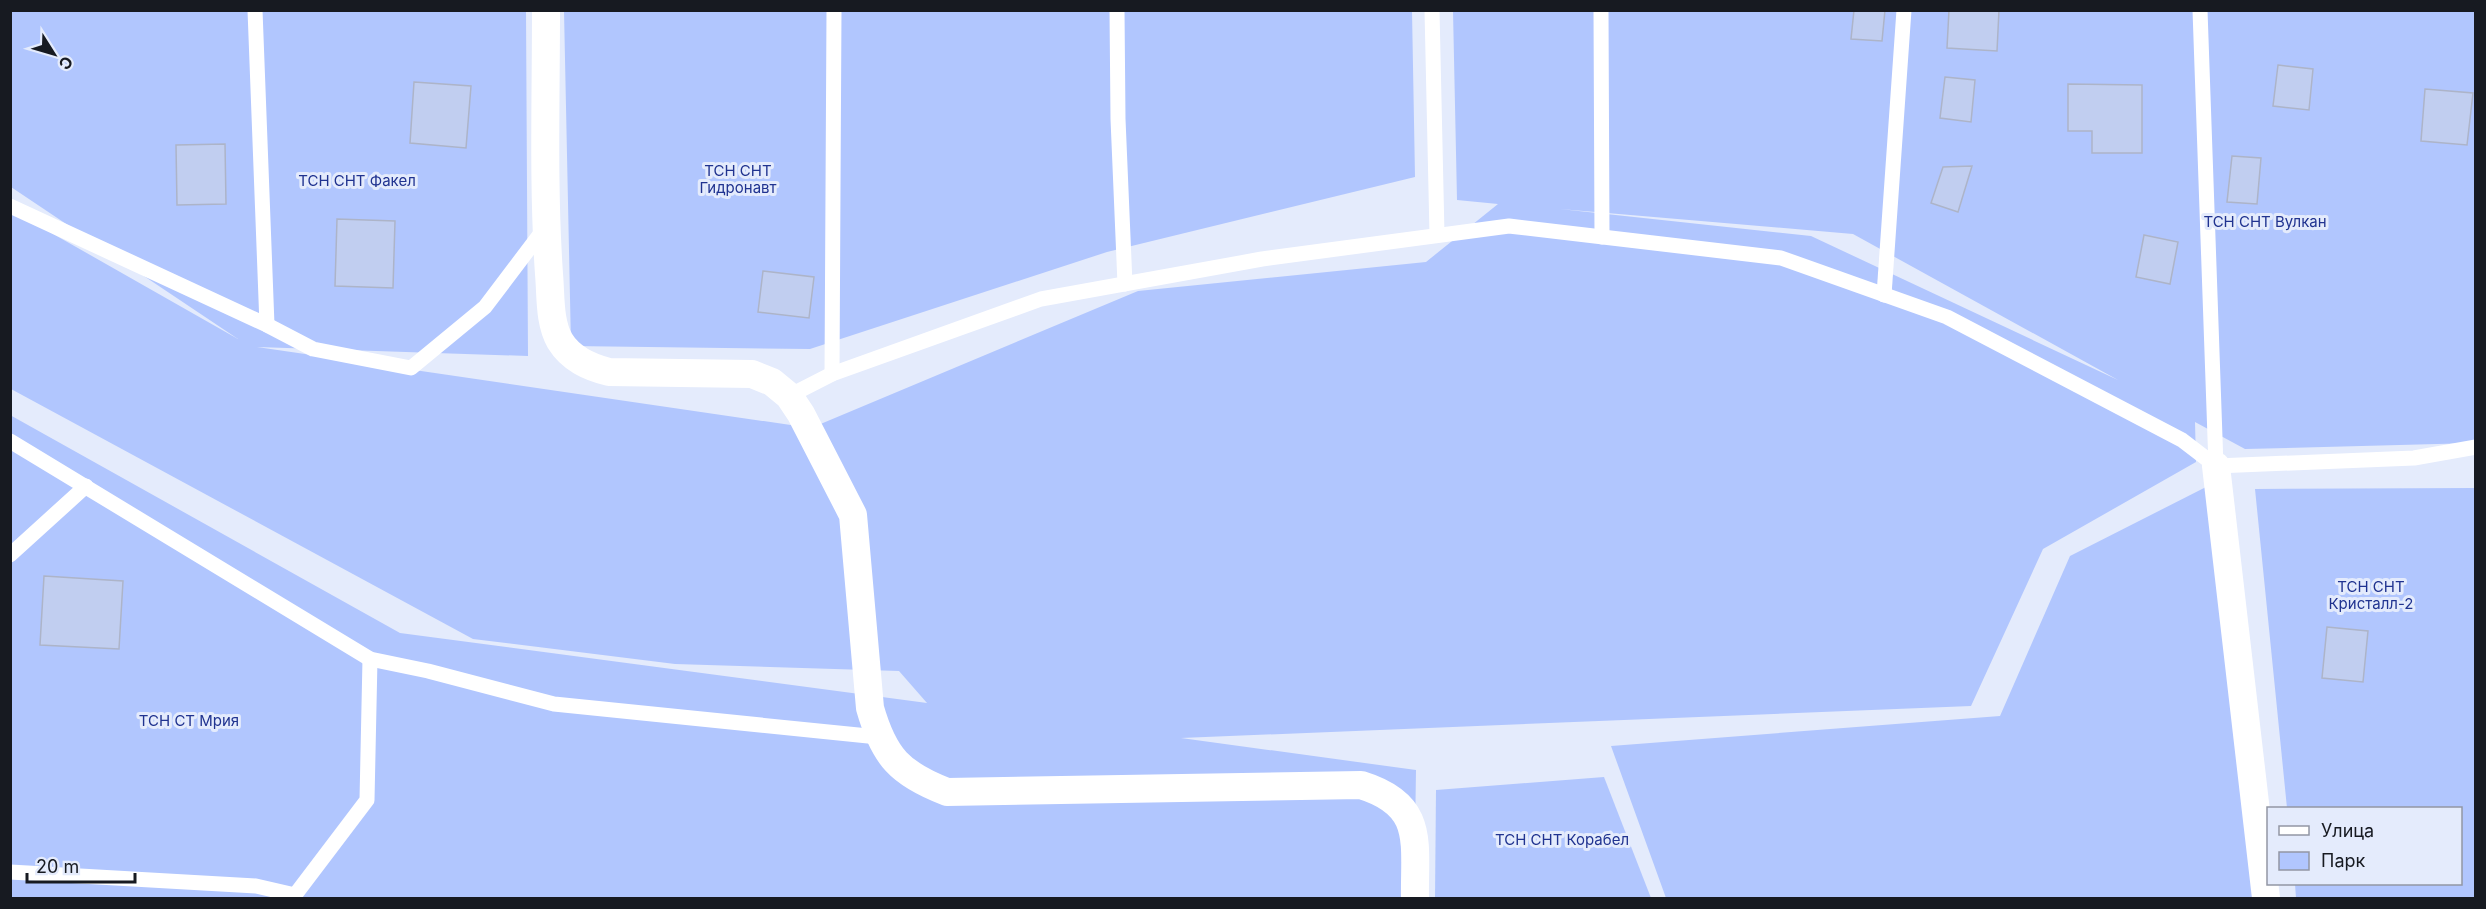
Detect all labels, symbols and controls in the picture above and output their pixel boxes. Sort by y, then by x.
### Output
north arrow [24,24,84,84]
text: С [54,52,78,74]
park label: ТСН СНТ Гидронавт [699,161,777,197]
park label: ТСН СНТ Факел [298,171,416,190]
park label: ТСН СНТ Вулкан [2203,212,2327,231]
park label: ТСН СНТ Кристалл-2 [2329,577,2413,613]
park label: ТСН СТ Мрия [139,711,239,730]
legend [2267,807,2462,885]
text: Улица [2321,820,2374,841]
park label: ТСН СНТ Корабел [1495,830,1629,849]
scale bar [27,846,135,884]
text: Парк [2321,850,2366,871]
text: 20 m [36,856,79,877]

